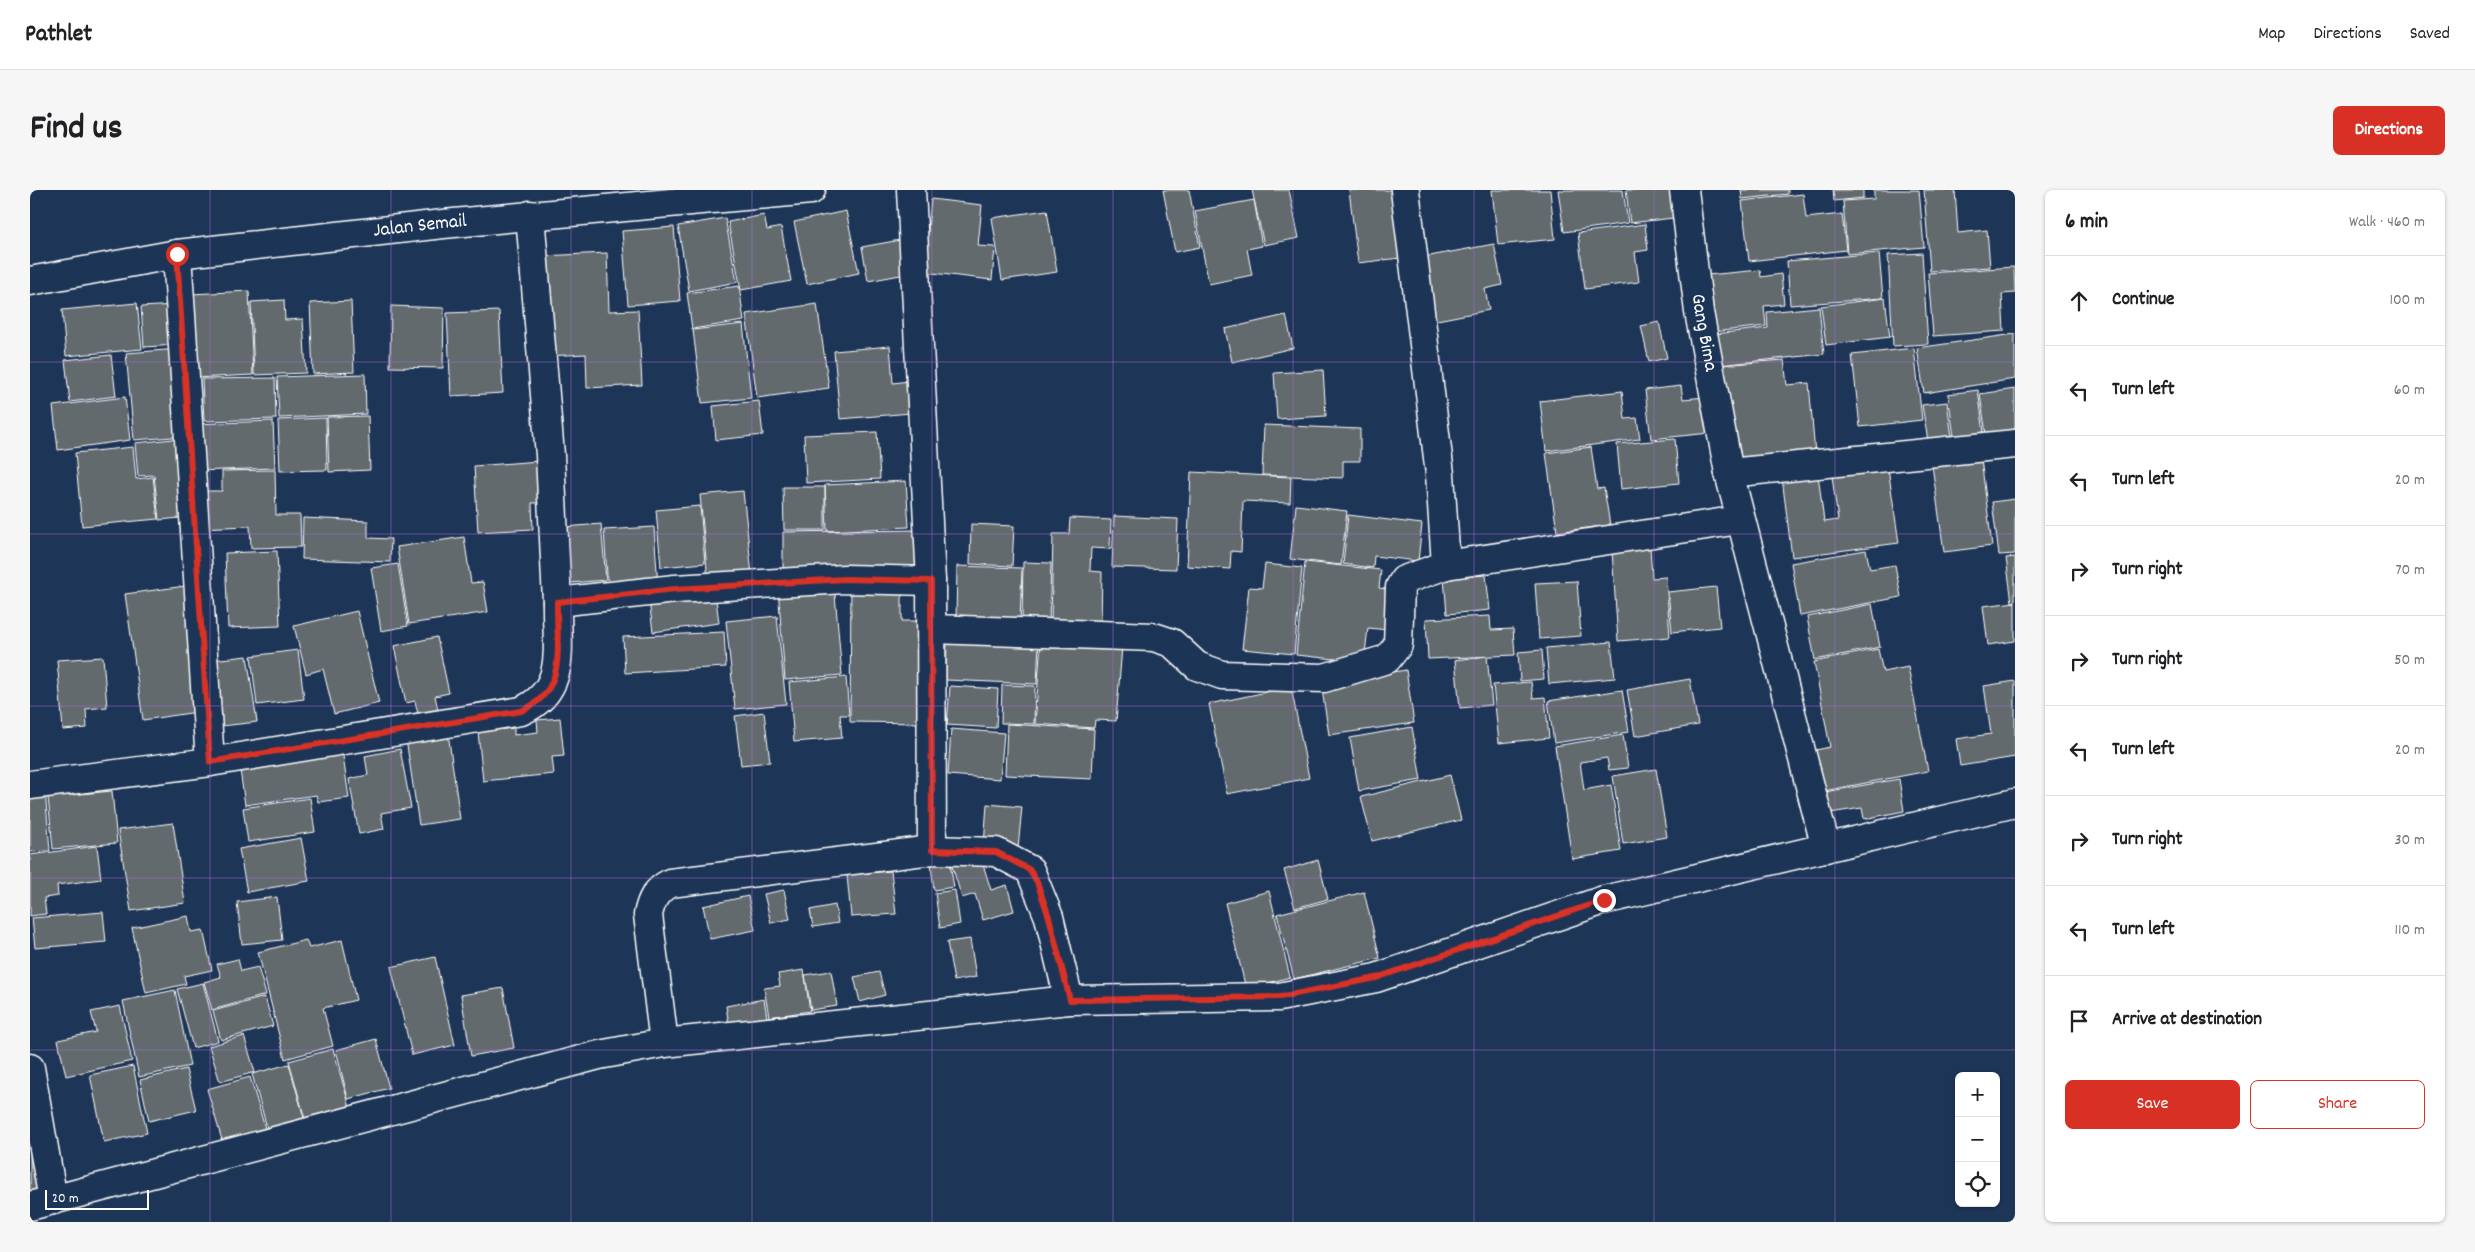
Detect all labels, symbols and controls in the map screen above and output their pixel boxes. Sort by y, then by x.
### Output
text: Pathlet [25,18,92,52]
text: Map [2258,22,2285,47]
text: Directions [2313,22,2382,47]
text: Saved [2410,22,2450,47]
text: Find us [30,105,122,155]
button: Directions [2333,106,2445,155]
street label: Jalan Semail [372,208,468,246]
text: 6 min [2065,208,2108,238]
text: Walk · 460 m [2349,211,2425,234]
route start [166,243,189,266]
icon: ahead [2065,287,2093,315]
text: Continue [2112,287,2174,314]
text: 100 m [2389,289,2425,312]
street label: Gang Bima [1683,292,1724,374]
icon: left [2065,377,2093,405]
text: Turn left [2112,377,2175,404]
text: 60 m [2394,379,2425,402]
icon: left [2065,467,2093,495]
text: Turn left [2112,467,2175,494]
text: 20 m [2395,469,2425,492]
icon: right [2065,557,2093,585]
text: Turn right [2112,557,2183,584]
text: 70 m [2395,559,2425,582]
icon: right [2065,647,2093,675]
text: Turn right [2112,647,2183,674]
text: 50 m [2394,649,2425,672]
icon: left [2065,737,2093,765]
text: Turn left [2112,737,2175,764]
text: 20 m [2395,739,2425,762]
icon: right [2065,827,2093,855]
text: Turn right [2112,827,2183,854]
text: 30 m [2395,829,2425,852]
route end [1593,889,1616,912]
icon: left [2065,917,2093,945]
text: Turn left [2112,917,2175,944]
text: 110 m [2395,919,2425,942]
icon: arrive [2065,1007,2093,1035]
text: Arrive at destination [2112,1007,2262,1034]
map controls [1955,1072,2000,1207]
button: + [1955,1072,2000,1117]
button: Save [2065,1080,2240,1129]
button: Share [2250,1080,2425,1129]
button: − [1955,1117,2000,1162]
button: locate [1955,1162,2000,1207]
scale bar [45,1187,149,1210]
text: 20 m [52,1189,79,1209]

